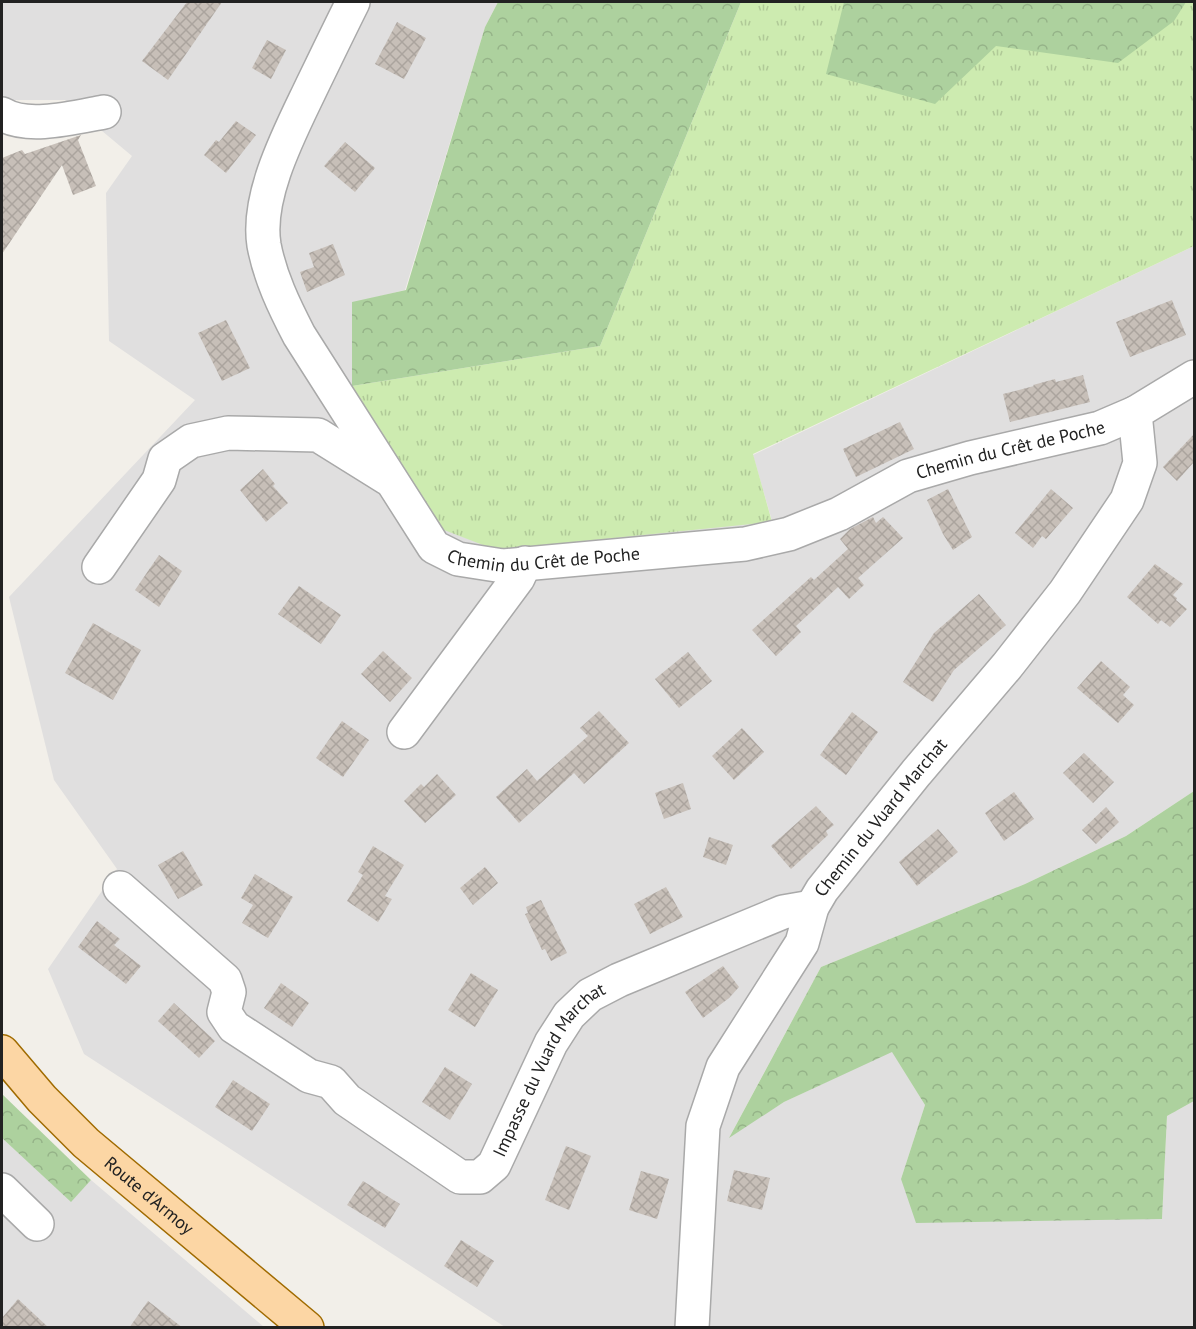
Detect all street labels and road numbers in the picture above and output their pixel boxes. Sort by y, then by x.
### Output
street label: Chemin du Crêt de Poche [913,415,1109,484]
street label: Chemin du Crêt de Poche [443,542,641,577]
street label: Chemin du Vuard Marchat [809,733,952,901]
street label: Impasse du Vuard Marchat [487,977,609,1160]
street label: Route d'Armoy [100,1151,199,1240]

